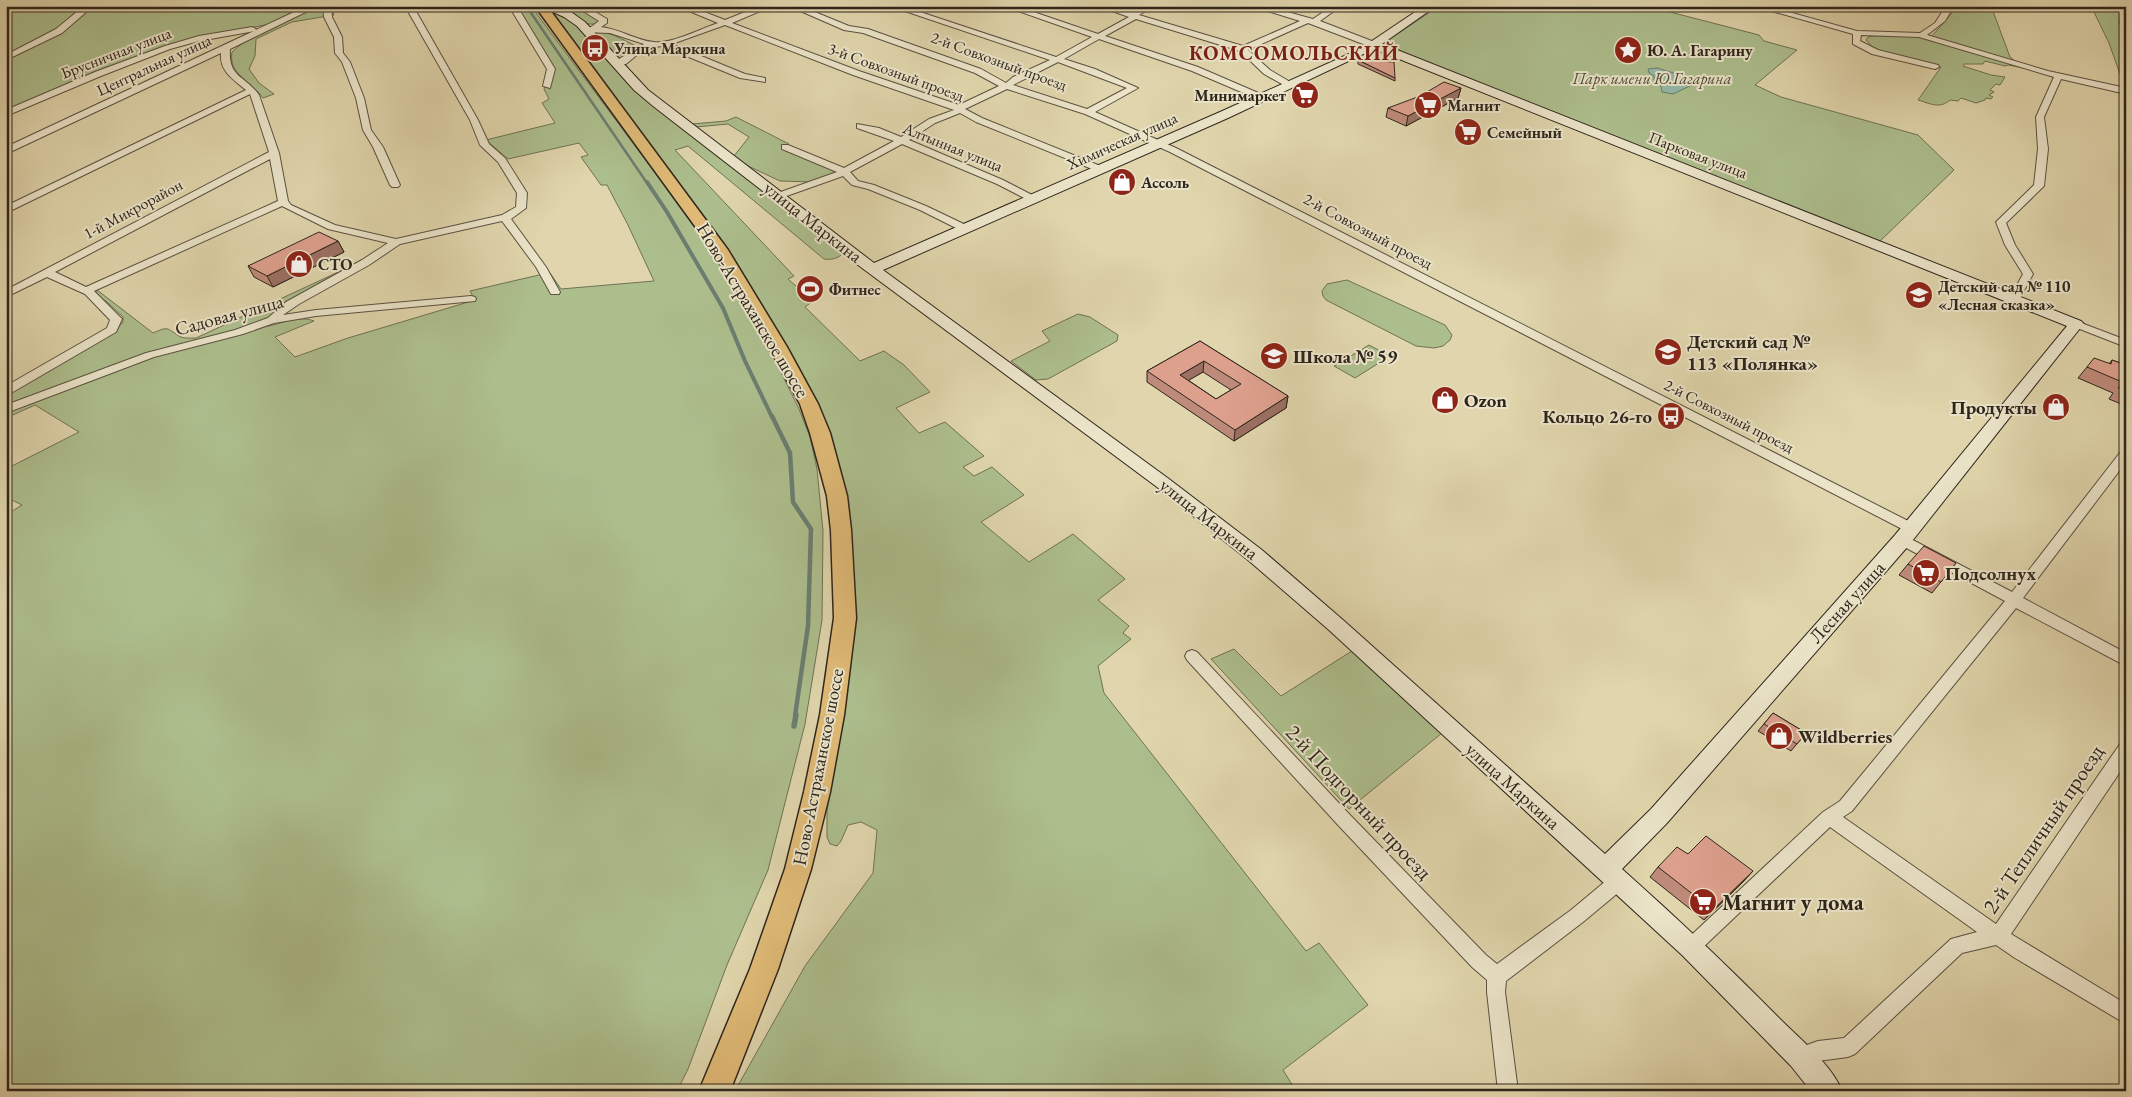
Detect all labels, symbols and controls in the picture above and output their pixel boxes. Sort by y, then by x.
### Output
street label: Брусничная улица [58,22,175,84]
street label: 2-й Совхозный проезд [928,27,1071,96]
street label: Центральная улица [93,29,215,101]
bus stop icon: Улица Маркина [580,33,610,63]
place icon: Ю. А. Гагарину [1613,35,1643,65]
place label: Улица Маркина [613,38,726,59]
street label: 3-й Совхозный проезд [825,38,968,107]
district label: КОМСОМОЛЬСКИЙ [1189,40,1399,66]
place label: Ю. А. Гагарину [1647,40,1753,61]
park label: Парк имени Ю.Гагарина [1571,68,1732,89]
supermarket icon: Минимаркет [1290,80,1320,110]
place label: Минимаркет [1194,85,1287,106]
supermarket icon: Магнит [1413,90,1443,120]
place label: Магнит [1447,95,1501,116]
street label: Химическая улица [1062,107,1181,175]
street label: Алтынная улица [899,117,1007,177]
supermarket icon: Семейный [1453,117,1483,147]
place label: Семейный [1487,122,1563,143]
street label: Парковая улица [1646,127,1751,184]
shop icon: Ассоль [1107,167,1137,197]
place label: Ассоль [1140,172,1190,193]
street label: 1-й Микрорайон [80,174,186,244]
street label: улица Маркина [758,176,868,269]
street label: 2-й Совхозный проезд [1300,188,1437,274]
street label: Ново-Астраханское шоссе [691,218,815,402]
shop icon: СТО [284,249,314,279]
place label: СТО [318,254,352,275]
sports icon: Фитнес [795,274,825,304]
place label: Детский сад № 110 «Лесная сказка» [1938,276,2071,315]
place label: Фитнес [829,279,881,300]
school or university icon: Детский сад № 110 «Лесная сказка» [1904,280,1934,310]
street label: Садовая улица [172,288,286,341]
place label: Детский сад № 113 «Полянка» [1687,329,1818,376]
school or university icon: Детский сад № 113 «Полянка» [1653,337,1683,367]
school or university icon: Школа № 59 [1259,341,1289,371]
place label: Школа № 59 [1293,344,1397,369]
street label: 2-й Совхозный проезд [1660,374,1798,458]
shop icon: Ozon [1430,385,1460,415]
place label: Ozon [1464,388,1507,413]
shop icon: Продукты [2041,392,2071,422]
place label: Продукты [1951,395,2037,420]
bus stop icon: Кольцо 26-го [1656,401,1686,431]
place label: Кольцо 26-го [1542,404,1652,429]
street label: улица Маркина [1154,473,1264,566]
street label: Лесная улица [1803,555,1891,648]
supermarket icon: Подсолнух [1911,558,1941,588]
place label: Подсолнух [1945,561,2036,586]
street label: Ново-Астраханское шоссе [787,666,849,868]
street label: 2-й Подгорный проезд [1279,718,1439,886]
shop icon: Wildberries [1764,721,1794,751]
place label: Wildberries [1798,724,1893,749]
street label: улица Маркина [1460,737,1566,835]
street label: 2-й Тепличный проезд [1976,739,2110,919]
supermarket icon: Магнит у дома [1688,887,1718,917]
place label: Магнит у дома [1722,888,1864,917]

